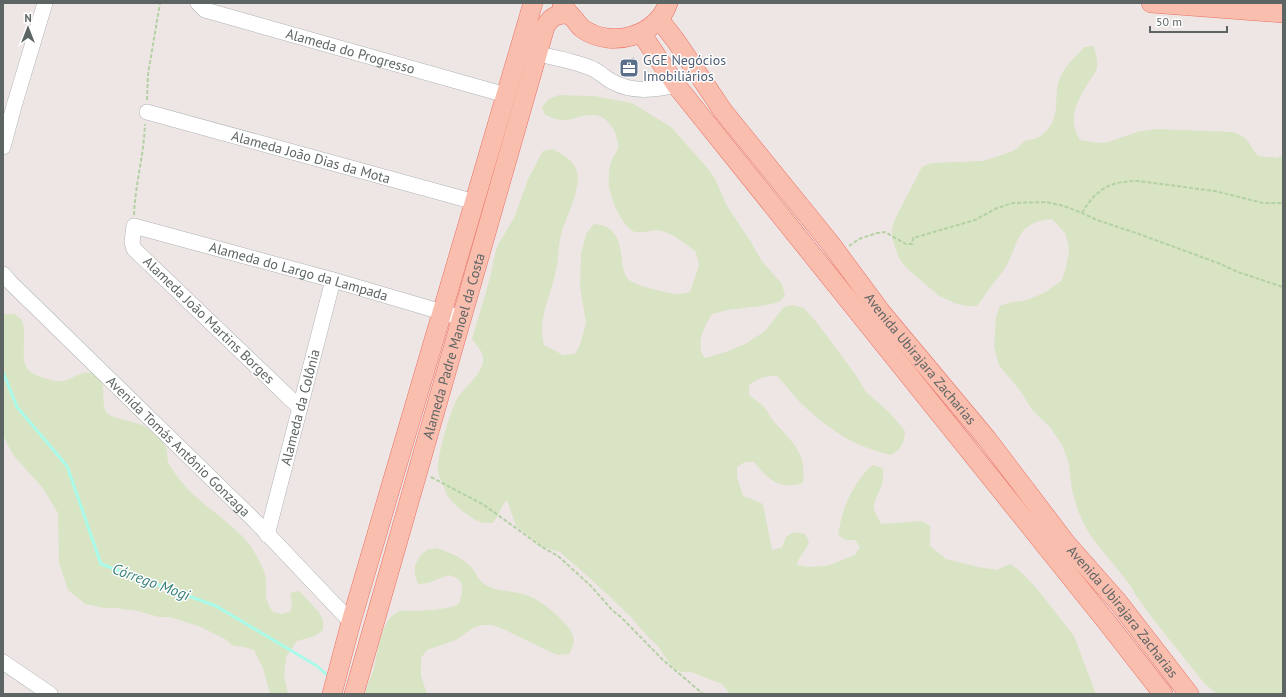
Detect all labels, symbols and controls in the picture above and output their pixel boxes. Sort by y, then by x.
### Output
north arrow [8,8,48,48]
scale bar [1150,8,1227,34]
text: N [24,11,32,25]
text: 50 m [1156,14,1182,29]
street label: Alameda do Progresso [284,24,417,78]
place label: GGE Negócios Imobiliários [643,51,726,85]
office icon: GGE Negócios Imobiliários [618,57,640,79]
street label: Alameda João Dias da Mota [230,127,392,187]
street label: Alameda do Largo da Lampada [207,238,390,305]
street label: Alameda Padre Manoel da Costa [418,251,489,441]
street label: Alameda João Martins Borges [140,253,278,388]
street label: Avenida Ubirajara Zacharias [861,289,980,428]
street label: Alameda da Colônia [276,347,324,467]
street label: Avenida Tomás Antônio Gonzaga [103,372,254,521]
street label: Avenida Ubirajara Zacharias [1063,542,1182,682]
water label: Córrego Mogi [110,559,194,605]

